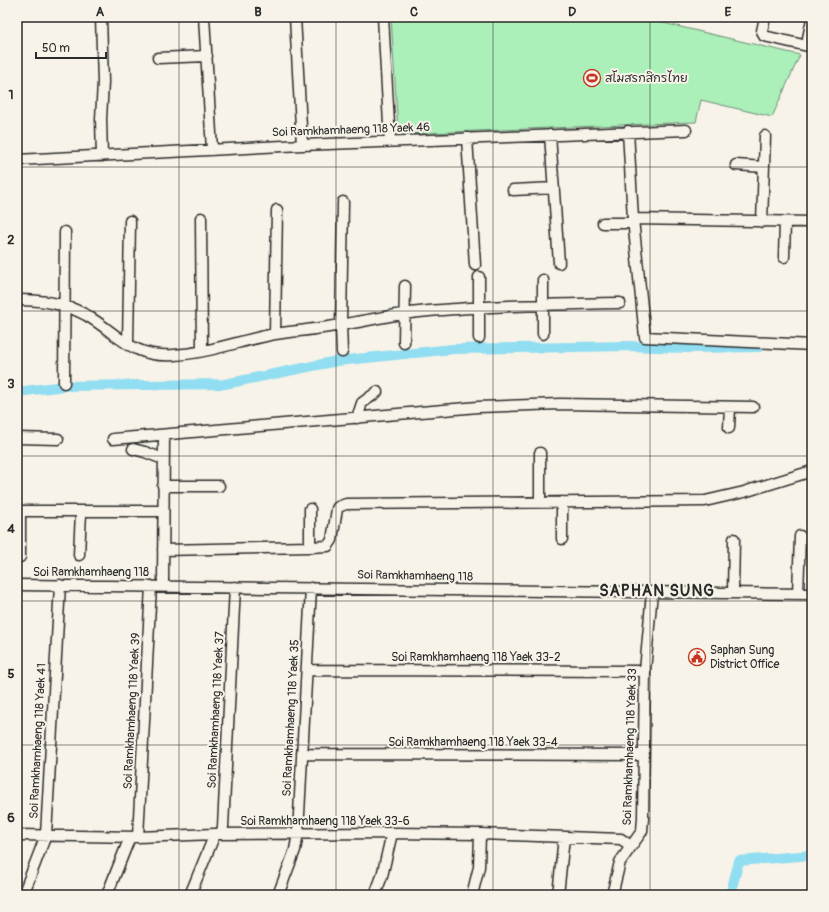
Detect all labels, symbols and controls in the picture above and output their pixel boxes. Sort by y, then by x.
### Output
text: A [96,4,105,20]
text: B [254,4,262,20]
text: C [410,4,418,20]
text: D [568,4,576,20]
text: E [725,4,732,20]
scale bar [36,34,106,60]
text: 50 m [42,41,70,56]
sports icon: สโมสรกสิกรไทย [582,68,602,88]
place label: สโมสรกสิกรไทย [605,70,688,86]
text: 1 [8,87,14,103]
street label: Soi Ramkhamhaeng 118 Yaek 46 [272,120,430,140]
text: 2 [7,232,15,248]
text: 3 [7,376,15,392]
text: 4 [7,521,15,537]
street label: Soi Ramkhamhaeng 118 [33,565,149,580]
street label: Soi Ramkhamhaeng 118 [357,567,473,585]
district label: SAPHAN SUNG [599,581,715,601]
street label: Soi Ramkhamhaeng 118 Yaek 37 [204,630,228,789]
street label: Soi Ramkhamhaeng 118 Yaek 39 [120,632,144,790]
street label: Soi Ramkhamhaeng 118 Yaek 35 [279,639,303,797]
place label: Saphan Sung District Office [710,643,780,672]
public building icon: Saphan Sung District Office [687,647,707,667]
street label: Soi Ramkhamhaeng 118 Yaek 33-2 [391,650,561,665]
street label: Soi Ramkhamhaeng 118 Yaek 41 [26,663,50,819]
text: 5 [7,666,15,682]
street label: Soi Ramkhamhaeng 118 Yaek 33 [620,668,640,826]
street label: Soi Ramkhamhaeng 118 Yaek 33-4 [388,735,558,750]
text: 6 [7,810,15,826]
street label: Soi Ramkhamhaeng 118 Yaek 33-6 [240,814,410,829]

